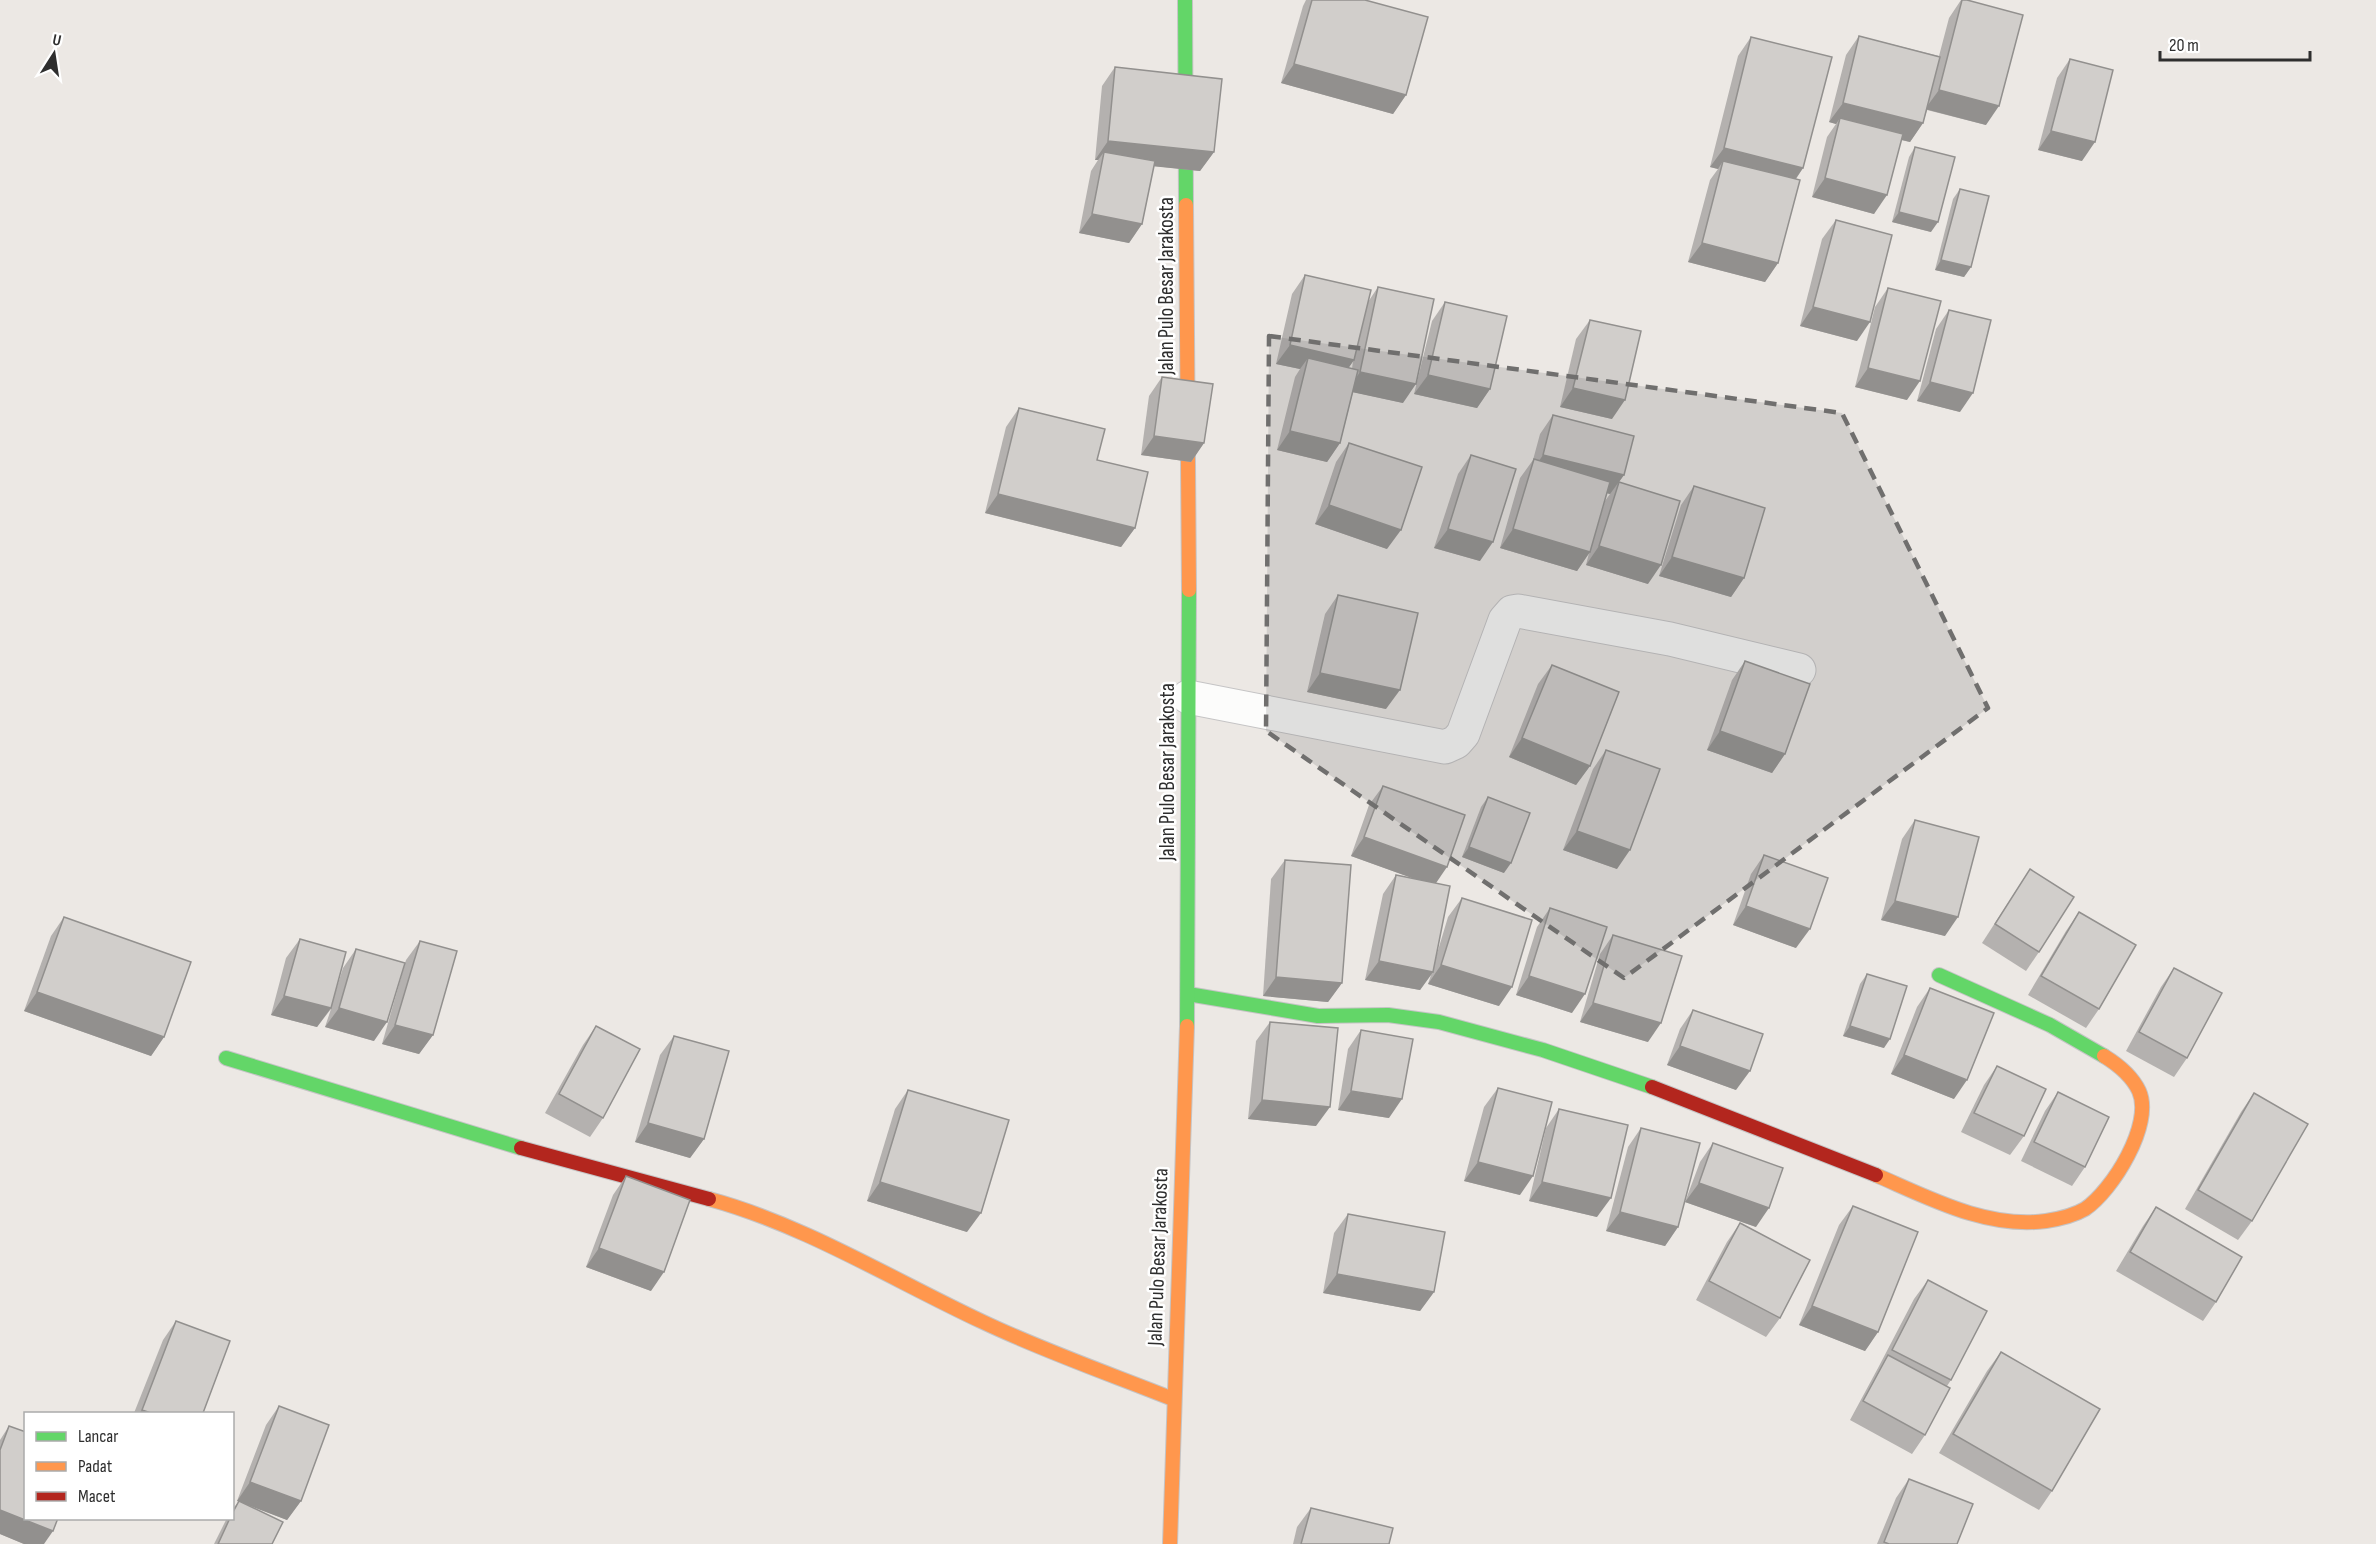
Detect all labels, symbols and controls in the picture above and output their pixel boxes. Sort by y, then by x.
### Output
north arrow [24,24,84,84]
scale bar [2160,24,2310,62]
text: U [51,31,63,51]
text: 20 m [2169,35,2199,56]
street label: Jalan Pulo Besar Jarakosta [1154,197,1179,376]
street label: Jalan Pulo Besar Jarakosta [1155,683,1180,862]
street label: Jalan Pulo Besar Jarakosta [1142,1168,1174,1347]
legend [24,1412,234,1520]
text: Lancar [78,1426,118,1447]
text: Padat [78,1456,113,1477]
text: Macet [78,1486,116,1507]

